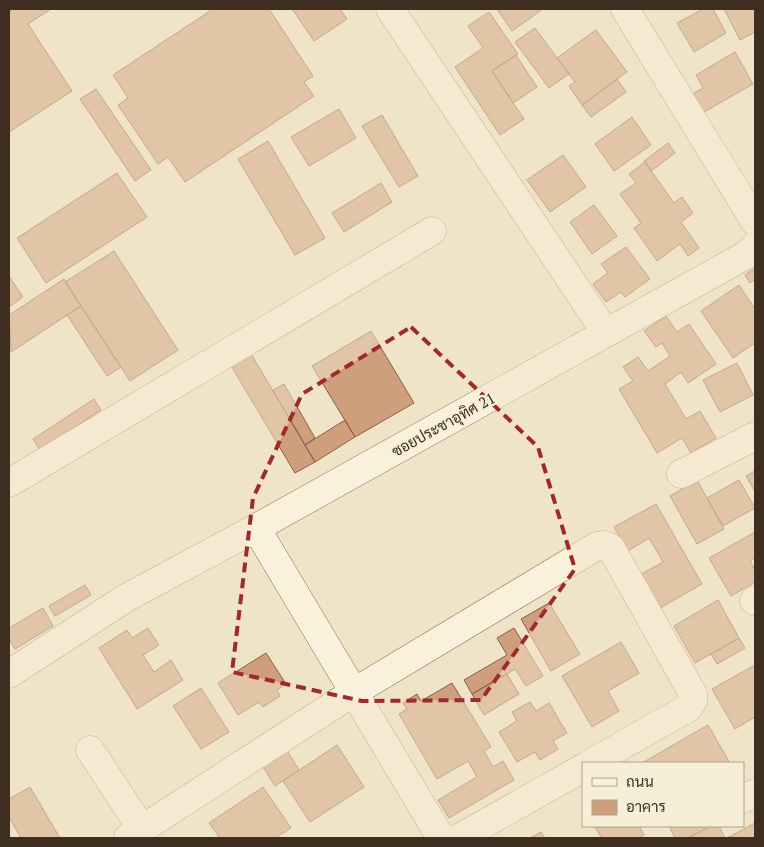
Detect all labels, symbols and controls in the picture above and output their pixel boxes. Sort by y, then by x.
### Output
street label: ซอยประชาอุทิศ 21 [388,387,499,462]
legend [582,762,744,827]
text: ถนน [626,771,654,791]
text: อาคาร [626,796,666,816]

